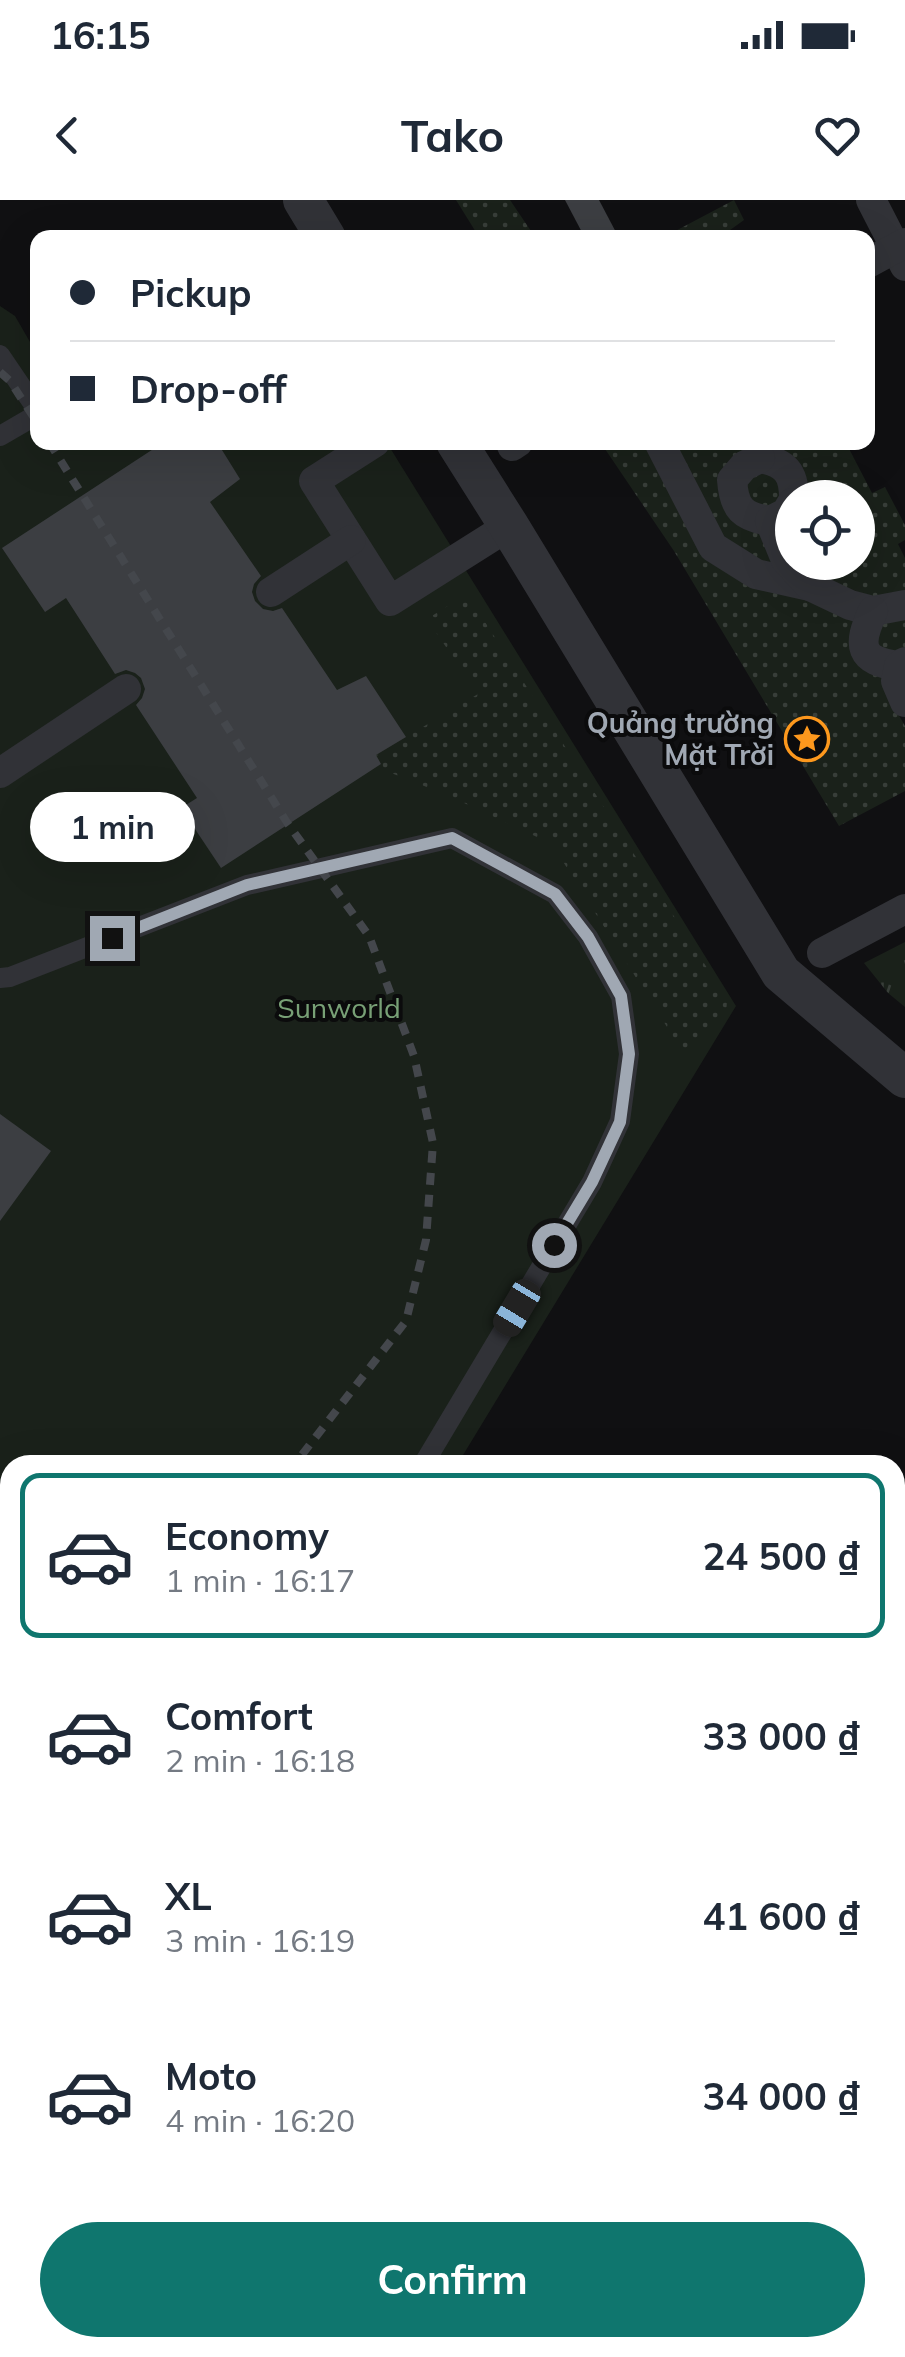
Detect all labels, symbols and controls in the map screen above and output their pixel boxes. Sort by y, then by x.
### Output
text: 16:15 [50,11,151,59]
text: Tako [401,107,504,163]
icon: back [40,108,95,163]
icon: heart [810,108,865,163]
text: Pickup [130,269,252,317]
text: Drop-off [130,365,287,413]
map controls [775,480,875,580]
button: locate [775,480,875,580]
place label: Quảng trường Mặt Trời [587,705,774,772]
place icon: Quảng trường Mặt Trời [784,716,830,762]
callout: 1 min [29,793,194,863]
text: 1 min [70,807,155,847]
route end [90,916,135,961]
park label: Sunworld [277,990,401,1025]
route start [532,1223,577,1268]
car [489,1275,545,1341]
icon: car [45,1511,135,1601]
text: Economy [165,1512,329,1560]
text: 24 500 ₫ [702,1532,860,1580]
text: 1 min · 16:17 [165,1560,355,1600]
icon: car [45,1691,135,1781]
text: Comfort [165,1692,313,1740]
text: 33 000 ₫ [702,1712,860,1760]
text: 2 min · 16:18 [165,1740,355,1780]
icon: car [45,1871,135,1961]
text: XL [165,1872,212,1920]
text: 41 600 ₫ [702,1892,860,1940]
text: 3 min · 16:19 [165,1920,355,1960]
icon: car [45,2051,135,2141]
text: Moto [165,2052,257,2100]
text: 34 000 ₫ [702,2072,860,2120]
text: 4 min · 16:20 [165,2100,355,2140]
button: Confirm [40,2222,865,2337]

